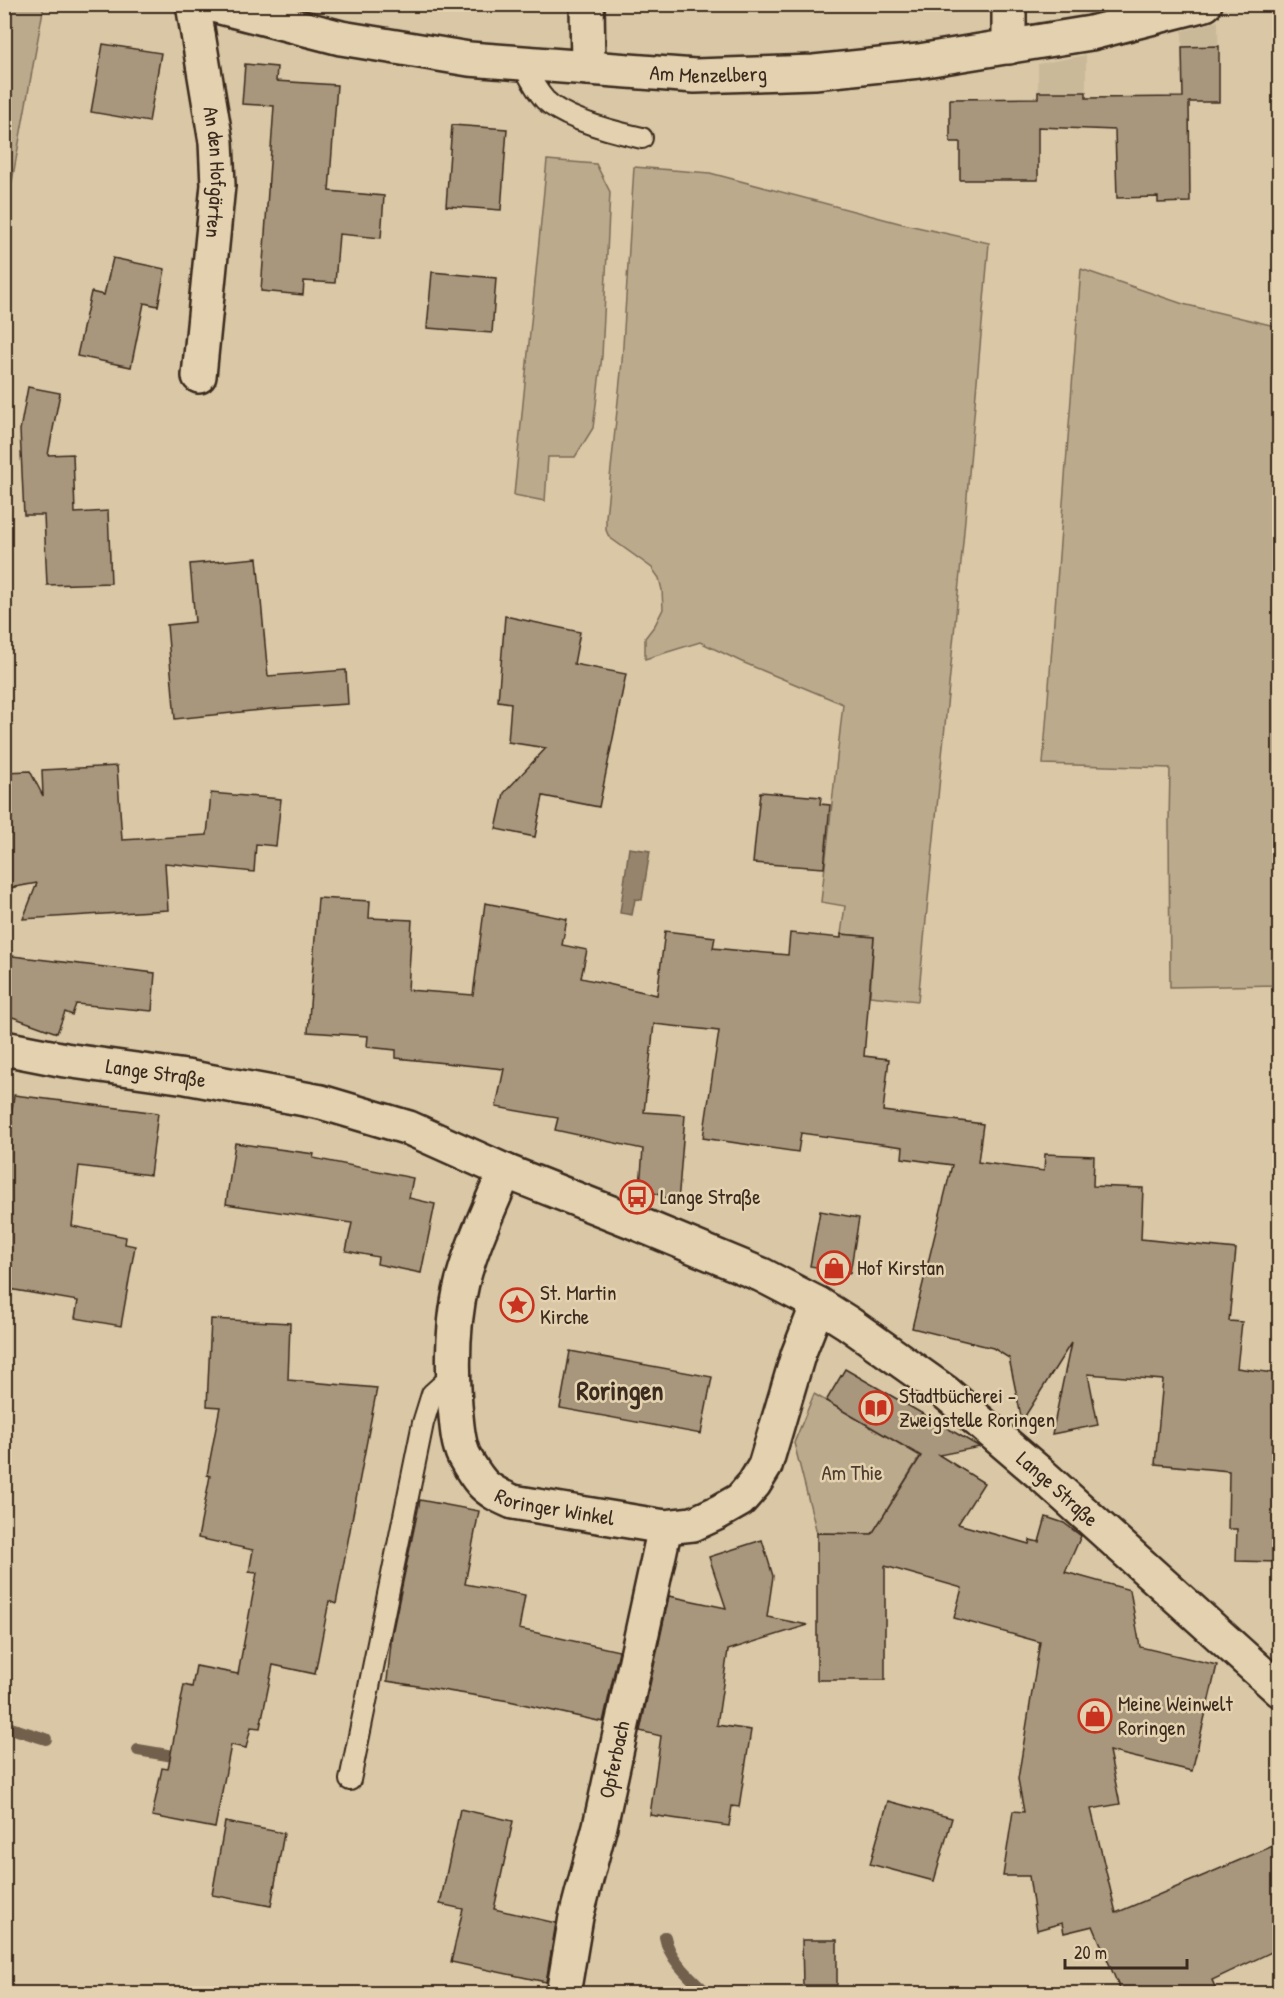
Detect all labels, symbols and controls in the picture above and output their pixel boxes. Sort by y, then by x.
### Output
street label: Am Menzelberg [649,58,767,90]
street label: An den Hofgärten [196,104,233,239]
street label: Lange Straße [104,1051,208,1094]
bus stop icon: Lange Straße [619,1179,655,1215]
place label: Lange Straße [660,1182,761,1211]
shop icon: Hof Kirstan [816,1250,852,1286]
place label: Hof Kirstan [857,1253,944,1282]
place label: St. Martin Kirche [540,1278,616,1331]
place icon: St. Martin Kirche [499,1287,535,1323]
district label: Roringen [577,1372,663,1410]
place label: Stadtbücherei - Zweigstelle Roringen [899,1381,1055,1434]
library icon: Stadtbücherei - Zweigstelle Roringen [858,1390,894,1426]
street label: Lange Straße [1010,1444,1105,1533]
park label: Am Thie [821,1458,883,1487]
street label: Roringer Winkel [490,1481,617,1533]
place label: Meine Weinwelt Roringen [1118,1689,1233,1742]
shop icon: Meine Weinwelt Roringen [1077,1698,1113,1734]
street label: Opferbach [591,1718,636,1801]
scale bar [1065,1932,1186,1970]
text: 20 m [1074,1940,1107,1965]

